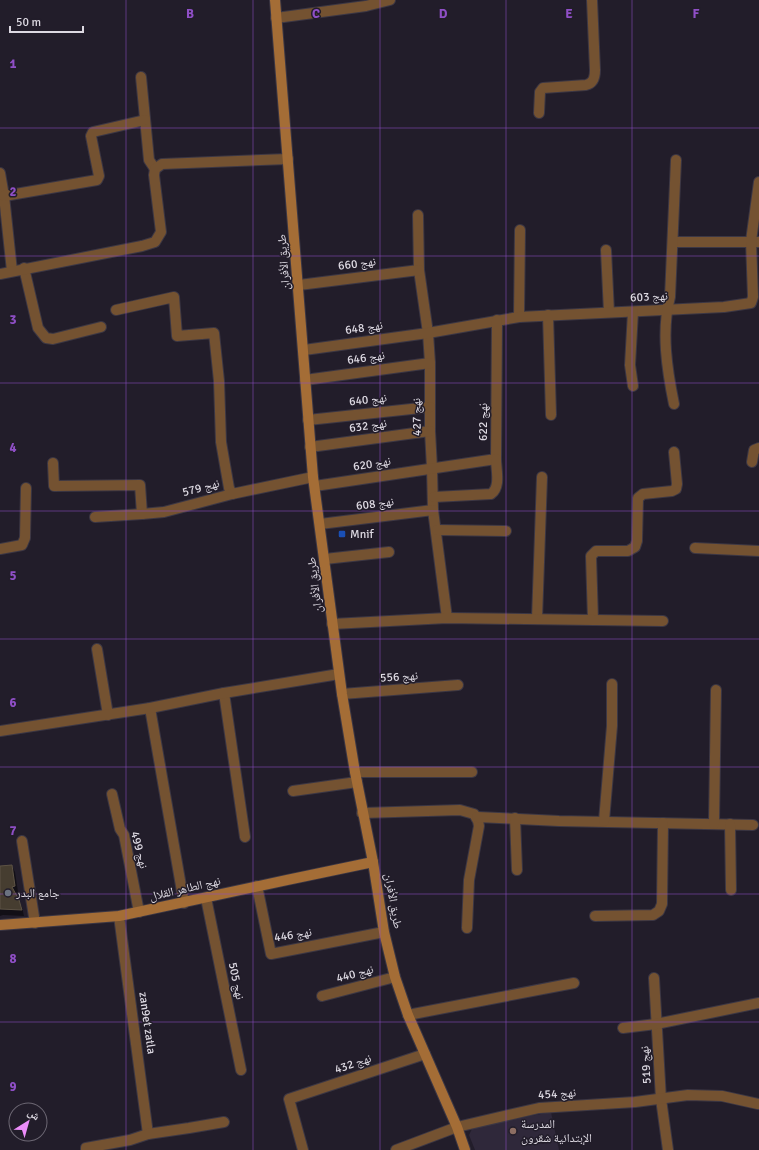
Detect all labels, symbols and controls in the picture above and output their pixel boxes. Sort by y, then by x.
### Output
text: B [186,6,194,22]
text: C [312,6,320,22]
text: D [439,6,448,22]
text: E [565,6,573,22]
text: F [693,6,700,22]
scale bar [10,8,83,34]
text: 50 m [16,15,41,30]
text: 1 [9,56,17,72]
text: 2 [9,184,17,200]
street label: طريق الأفران [275,233,293,290]
street label: نهج 660 [337,254,377,274]
street label: نهج 603 [630,289,668,305]
text: 3 [9,312,17,328]
street label: نهج 648 [344,318,384,338]
street label: نهج 646 [346,348,386,368]
street label: نهج 640 [348,391,388,409]
street label: نهج 427 [409,398,425,436]
street label: نهج 622 [476,403,491,441]
street label: نهج 632 [348,416,388,436]
text: 4 [9,440,17,456]
street label: نهج 620 [352,454,392,474]
street label: نهج 579 [181,476,221,500]
street label: نهج 608 [355,494,395,514]
place label: Mnif [350,527,374,542]
marker: Mnif [337,529,347,539]
street label: طريق الأفران [304,556,326,614]
text: 5 [9,568,17,584]
street label: نهج 556 [380,668,418,686]
text: 6 [9,695,17,711]
text: 7 [9,823,17,839]
street label: نهج 499 [127,830,151,870]
street label: طريق الأفران [381,872,405,930]
street label: نهج الطاهر القلال [148,874,222,904]
place label: جامع البدر [15,886,60,901]
marker: جامع البدر [3,888,13,898]
street label: نهج 446 [273,925,313,945]
text: 8 [9,951,17,967]
street label: نهج 505 [225,961,247,1001]
street label: نهج 440 [335,962,375,986]
street label: zan9et zatla [135,991,159,1055]
street label: نهج 519 [637,1046,655,1084]
street label: نهج 432 [333,1051,373,1077]
text: 9 [9,1079,17,1095]
street label: نهج 454 [538,1085,576,1103]
north arrow [8,1102,48,1142]
text: ش [25,1106,43,1124]
place label: المدرسة الإبتدائية شقرون [521,1117,592,1146]
marker: المدرسة الإبتدائية شقرون [508,1126,518,1136]

